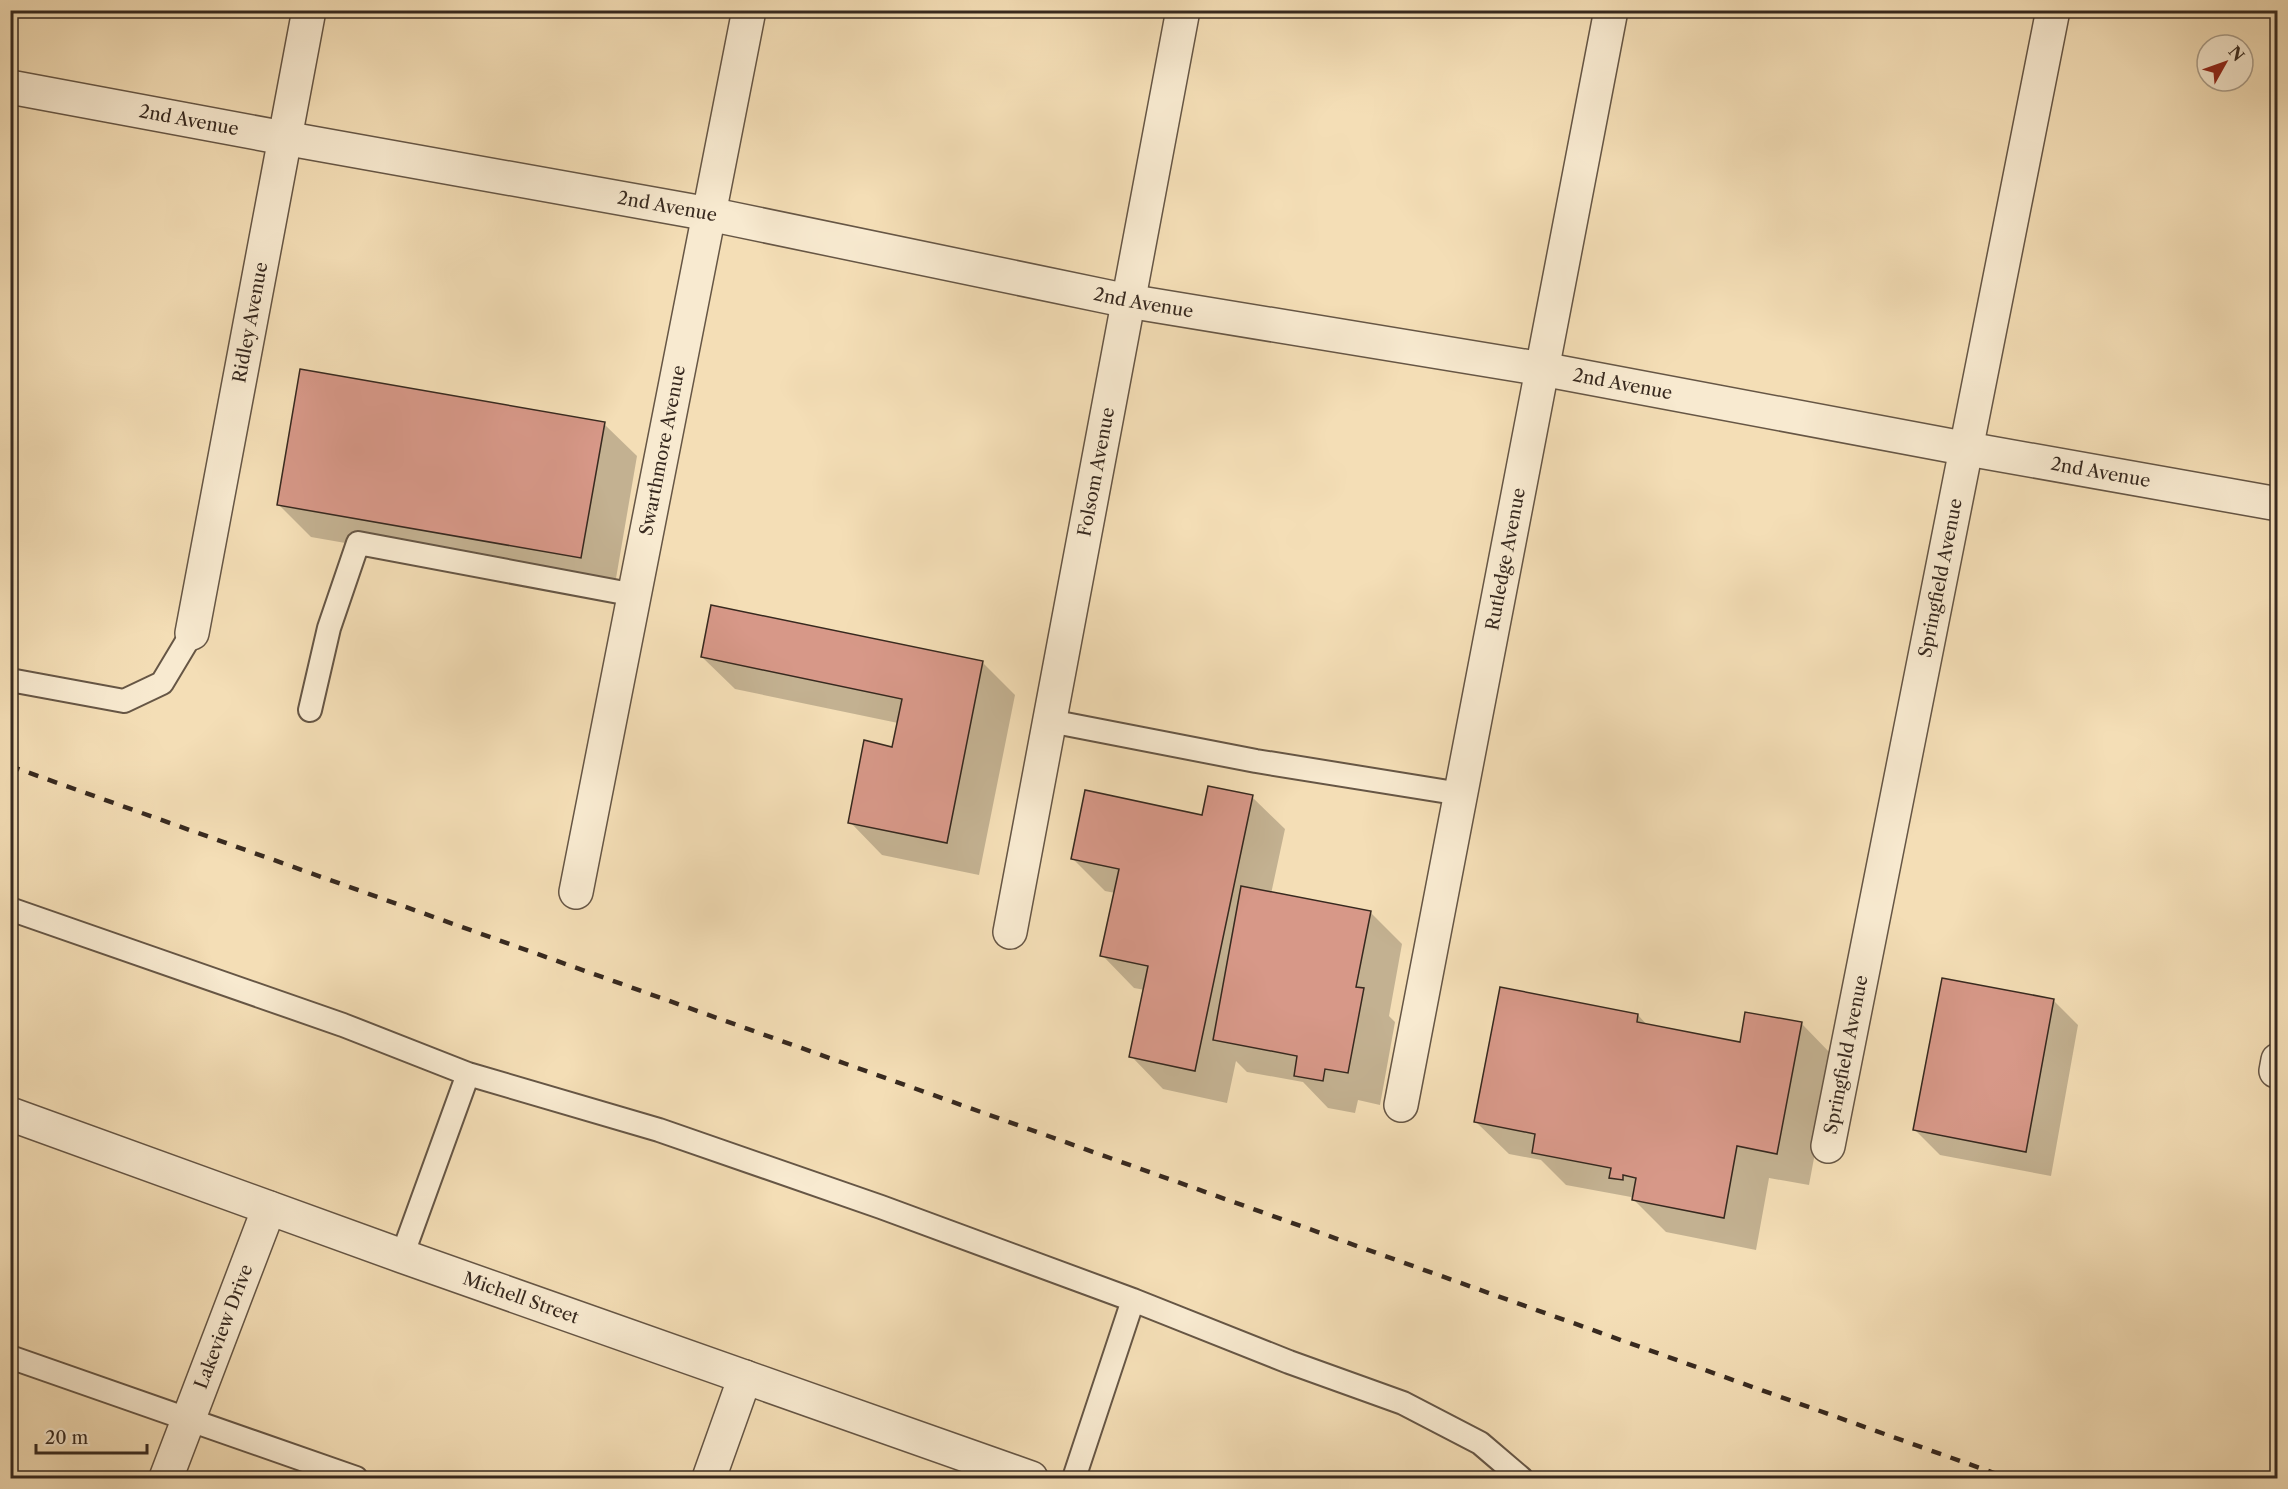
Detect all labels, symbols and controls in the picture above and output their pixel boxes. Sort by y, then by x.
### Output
north arrow [2195,33,2255,93]
text: N [2224,42,2249,65]
street label: 2nd Avenue [137,100,240,140]
street label: 2nd Avenue [616,187,719,226]
street label: Ridley Avenue [228,260,272,385]
street label: 2nd Avenue [1092,283,1195,323]
street label: Swarthmore Avenue [635,363,690,537]
street label: 2nd Avenue [1571,364,1674,404]
street label: Folsom Avenue [1073,406,1119,539]
street label: 2nd Avenue [2049,453,2152,492]
street label: Rutledge Avenue [1481,486,1530,632]
street label: Springfield Avenue [1914,497,1967,659]
street label: Springfield Avenue [1820,973,1873,1136]
street label: Lakeview Drive [190,1261,257,1392]
street label: Michell Street [460,1267,582,1329]
scale bar [36,1417,147,1455]
text: 20 m [45,1427,89,1449]

